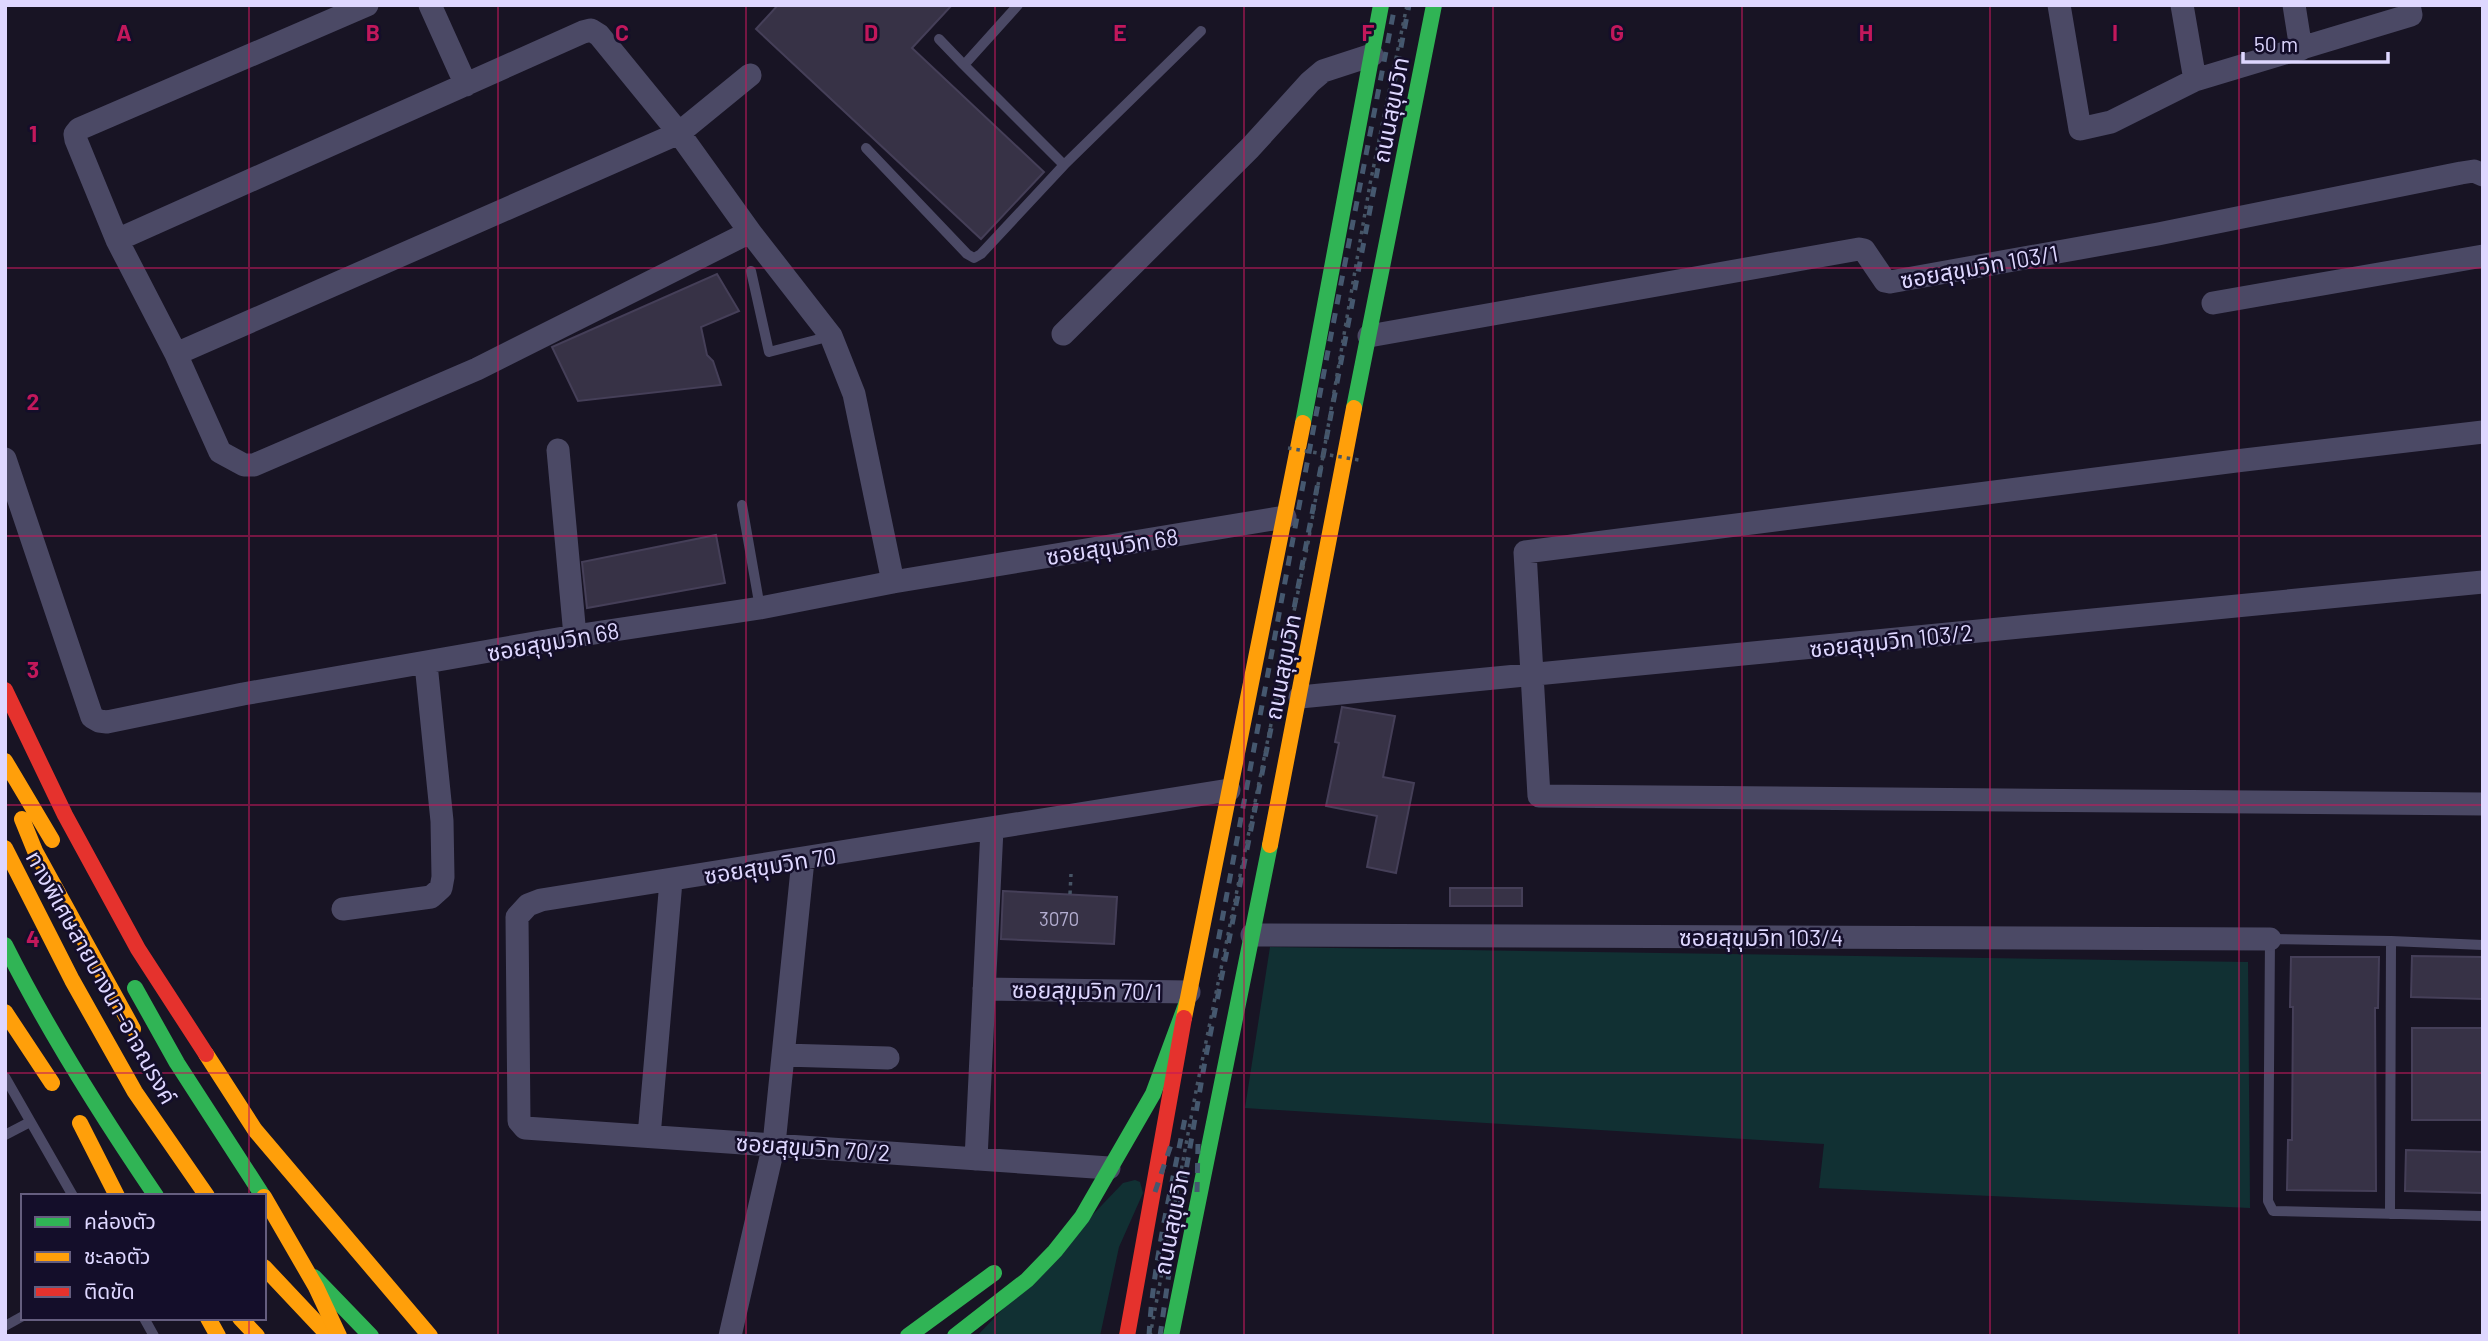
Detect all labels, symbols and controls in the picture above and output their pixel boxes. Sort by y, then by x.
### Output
text: A [116,18,132,46]
text: B [366,18,380,46]
text: C [615,18,629,46]
text: D [864,18,878,46]
text: E [1113,18,1127,46]
text: F [1362,18,1375,46]
text: G [1610,18,1624,46]
text: H [1859,18,1873,46]
text: I [2112,18,2118,46]
scale bar [2243,21,2388,65]
text: 50 m [2254,31,2298,56]
street label: ถนนสุขุมวิท [1366,55,1415,165]
text: 1 [29,119,37,147]
street label: ซอยสุขุมวิท 103/1 [1898,238,2060,295]
text: 2 [27,387,39,415]
street label: ซอยสุขุมวิท 68 [1044,522,1180,571]
street label: ถนนสุขุมวิท [1258,612,1307,722]
street label: ซอยสุขุมวิท 68 [485,616,621,667]
street label: ซอยสุขุมวิท 103/2 [1808,618,1974,663]
text: 3 [27,655,39,683]
street label: ซอยสุขุมวิท 70 [702,841,838,890]
street label: ทางพิเศษสายบางนา-อาจณรงค์ [21,846,183,1108]
house number: 3070 [1039,907,1079,930]
street label: ซอยสุขุมวิท 103/4 [1679,923,1843,952]
text: 4 [26,924,40,952]
street label: ซอยสุขุมวิท 70/1 [1011,975,1163,1006]
street label: ซอยสุขุมวิท 70/2 [735,1128,891,1167]
street label: ถนนสุขุมวิท [1147,1167,1196,1277]
legend [21,1194,266,1320]
text: คล่องตัว [84,1208,156,1233]
text: ชะลอตัว [84,1243,150,1268]
text: ติดขัด [84,1278,135,1303]

